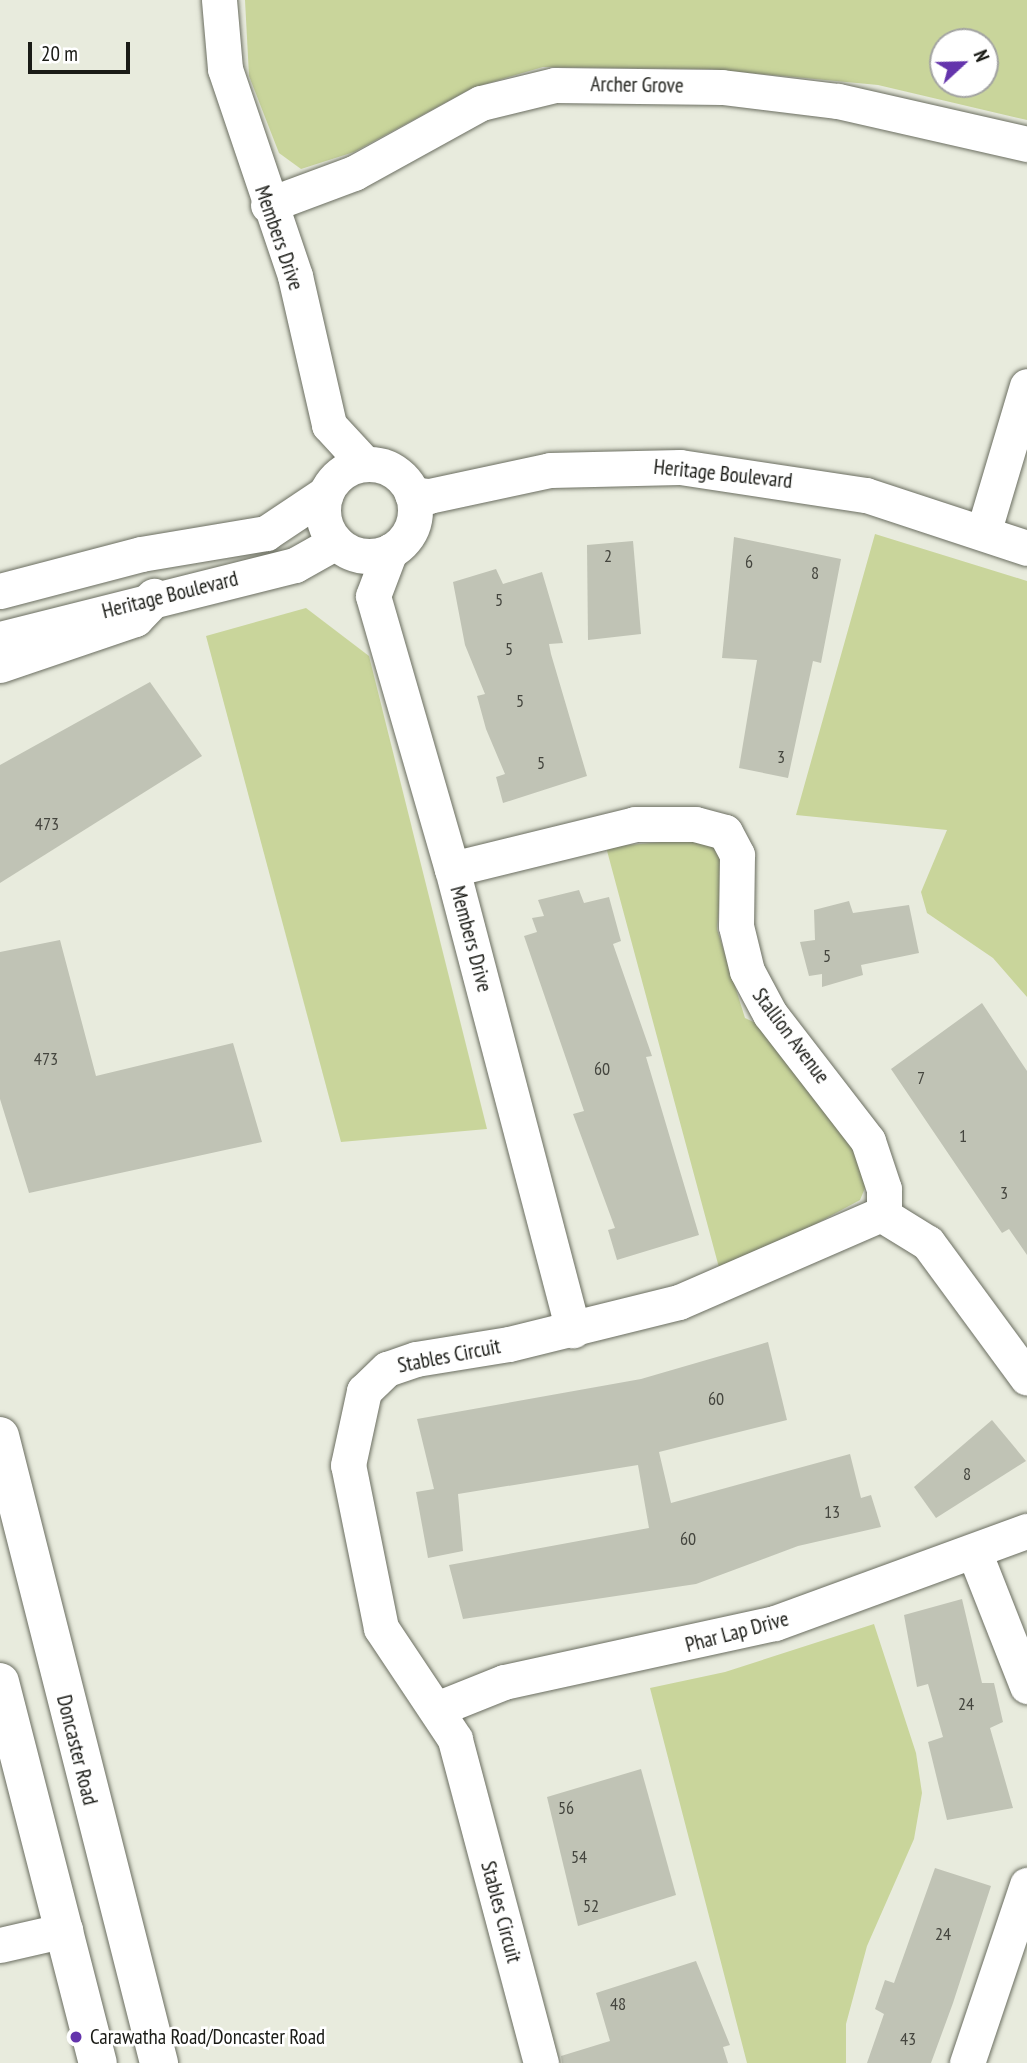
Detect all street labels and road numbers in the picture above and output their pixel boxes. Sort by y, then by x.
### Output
street label: Archer Grove [590,72,684,98]
street label: Members Drive [249,182,309,294]
street label: Heritage Boulevard [652,454,794,494]
street label: Heritage Boulevard [99,566,241,624]
street label: Members Drive [445,883,497,995]
street label: Stallion Avenue [747,983,835,1089]
street label: Stables Circuit [395,1334,503,1378]
street label: Phar Lap Drive [683,1606,791,1658]
street label: Doncaster Road [51,1692,103,1808]
street label: Stables Circuit [475,1858,527,1966]

